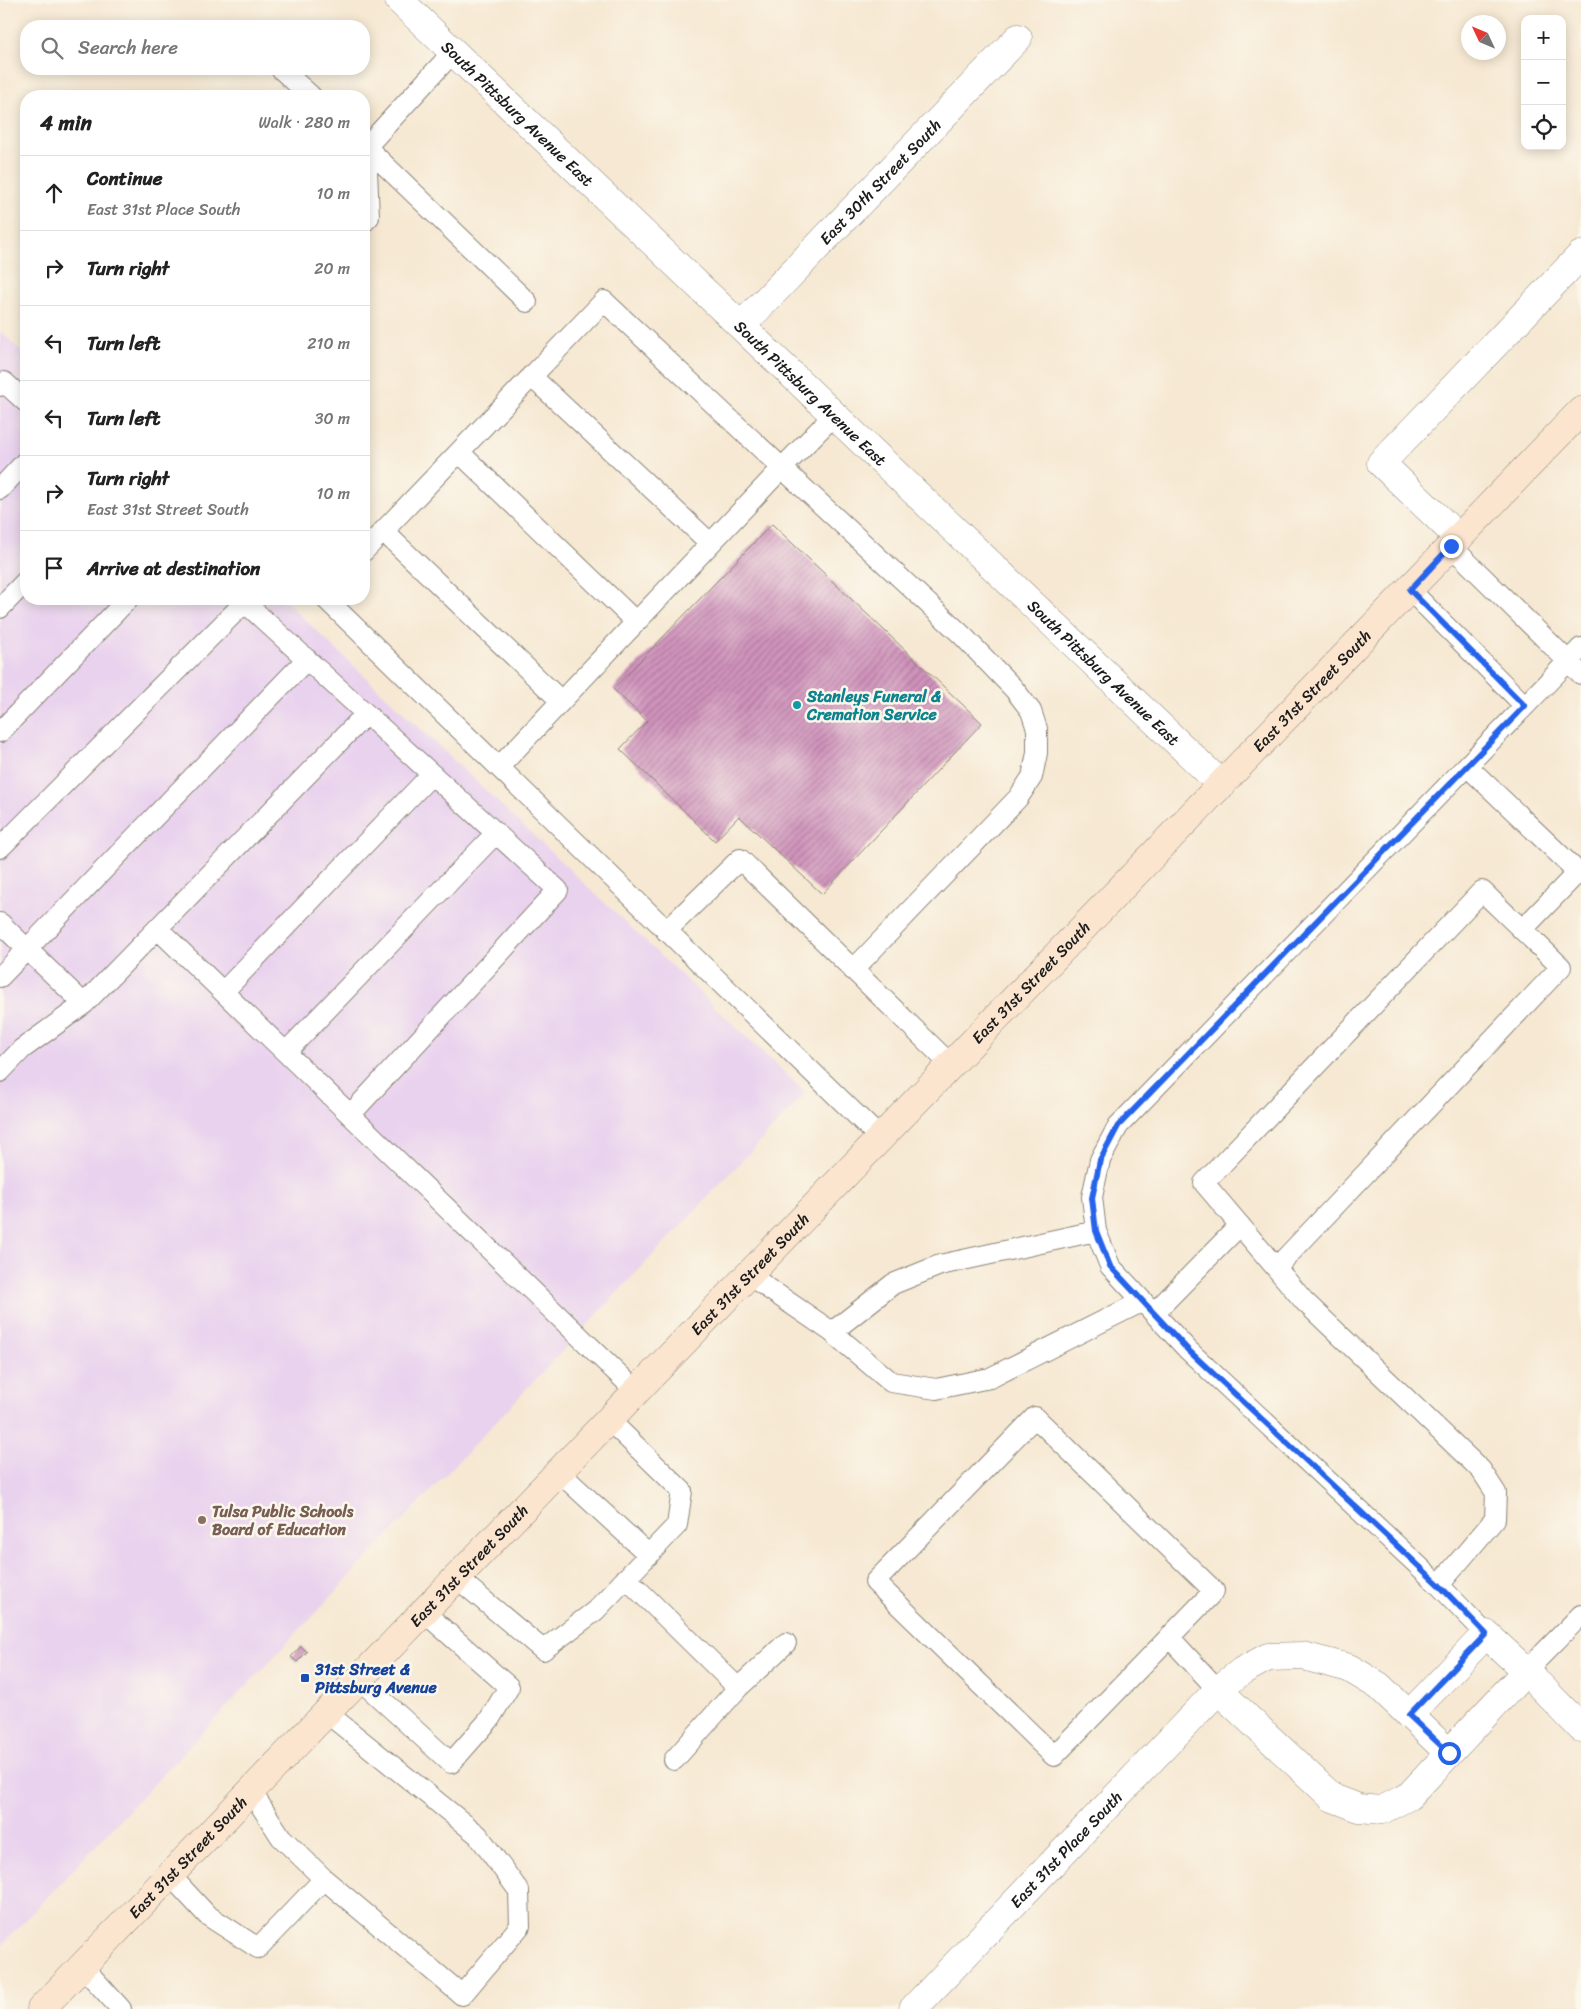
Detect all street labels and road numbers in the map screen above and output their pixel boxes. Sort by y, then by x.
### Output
street label: South Pittsburg Avenue East [434,33,601,194]
street label: East 30th Street South [812,111,948,252]
street label: South Pittsburg Avenue East [727,312,894,473]
street label: South Pittsburg Avenue East [1021,592,1187,753]
street label: East 31st Street South [1245,622,1378,759]
street label: East 31st Street South [964,914,1097,1051]
street label: East 31st Street South [683,1205,816,1342]
street label: East 31st Street South [402,1497,535,1634]
street label: East 31st Place South [1002,1784,1129,1915]
street label: East 31st Street South [121,1789,254,1925]

